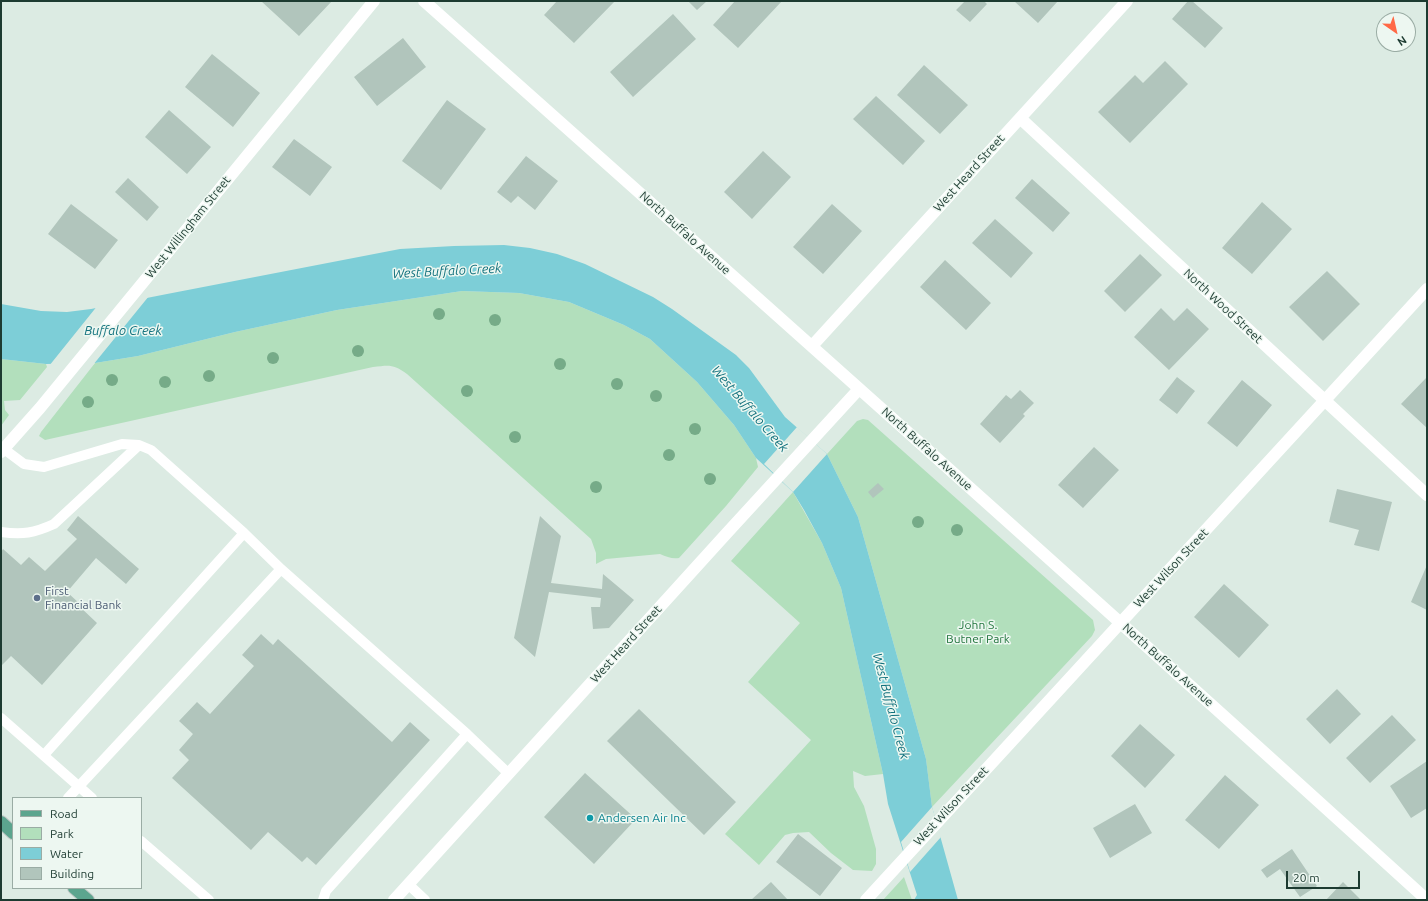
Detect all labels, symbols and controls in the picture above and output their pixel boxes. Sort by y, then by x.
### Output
north arrow [1376,12,1416,52]
text: N [1395,34,1409,48]
street label: West Heard Street [930,131,1008,215]
street label: West Willingham Street [142,173,234,281]
street label: North Buffalo Avenue [636,188,734,278]
water label: West Buffalo Creek [392,260,502,282]
street label: North Wood Street [1181,266,1265,346]
water label: Buffalo Creek [84,323,162,339]
water label: West Buffalo Creek [708,363,792,455]
street label: North Buffalo Avenue [878,404,976,494]
street label: West Wilson Street [1131,525,1211,611]
place label: First Financial Bank [45,584,121,612]
marker: First Financial Bank [32,593,42,603]
street label: West Heard Street [587,602,665,686]
park label: John S. Butner Park [946,618,1010,646]
street label: North Buffalo Avenue [1119,620,1217,710]
water label: West Buffalo Creek [869,651,913,761]
street label: West Wilson Street [911,763,991,849]
legend [12,797,142,889]
text: Road [50,807,78,820]
place label: Andersen Air Inc [598,811,686,825]
marker: Andersen Air Inc [585,813,595,823]
text: Park [50,827,74,840]
text: Water [50,847,83,860]
scale bar [1288,863,1362,889]
text: Building [50,867,94,880]
text: 20 m [1293,871,1320,884]

